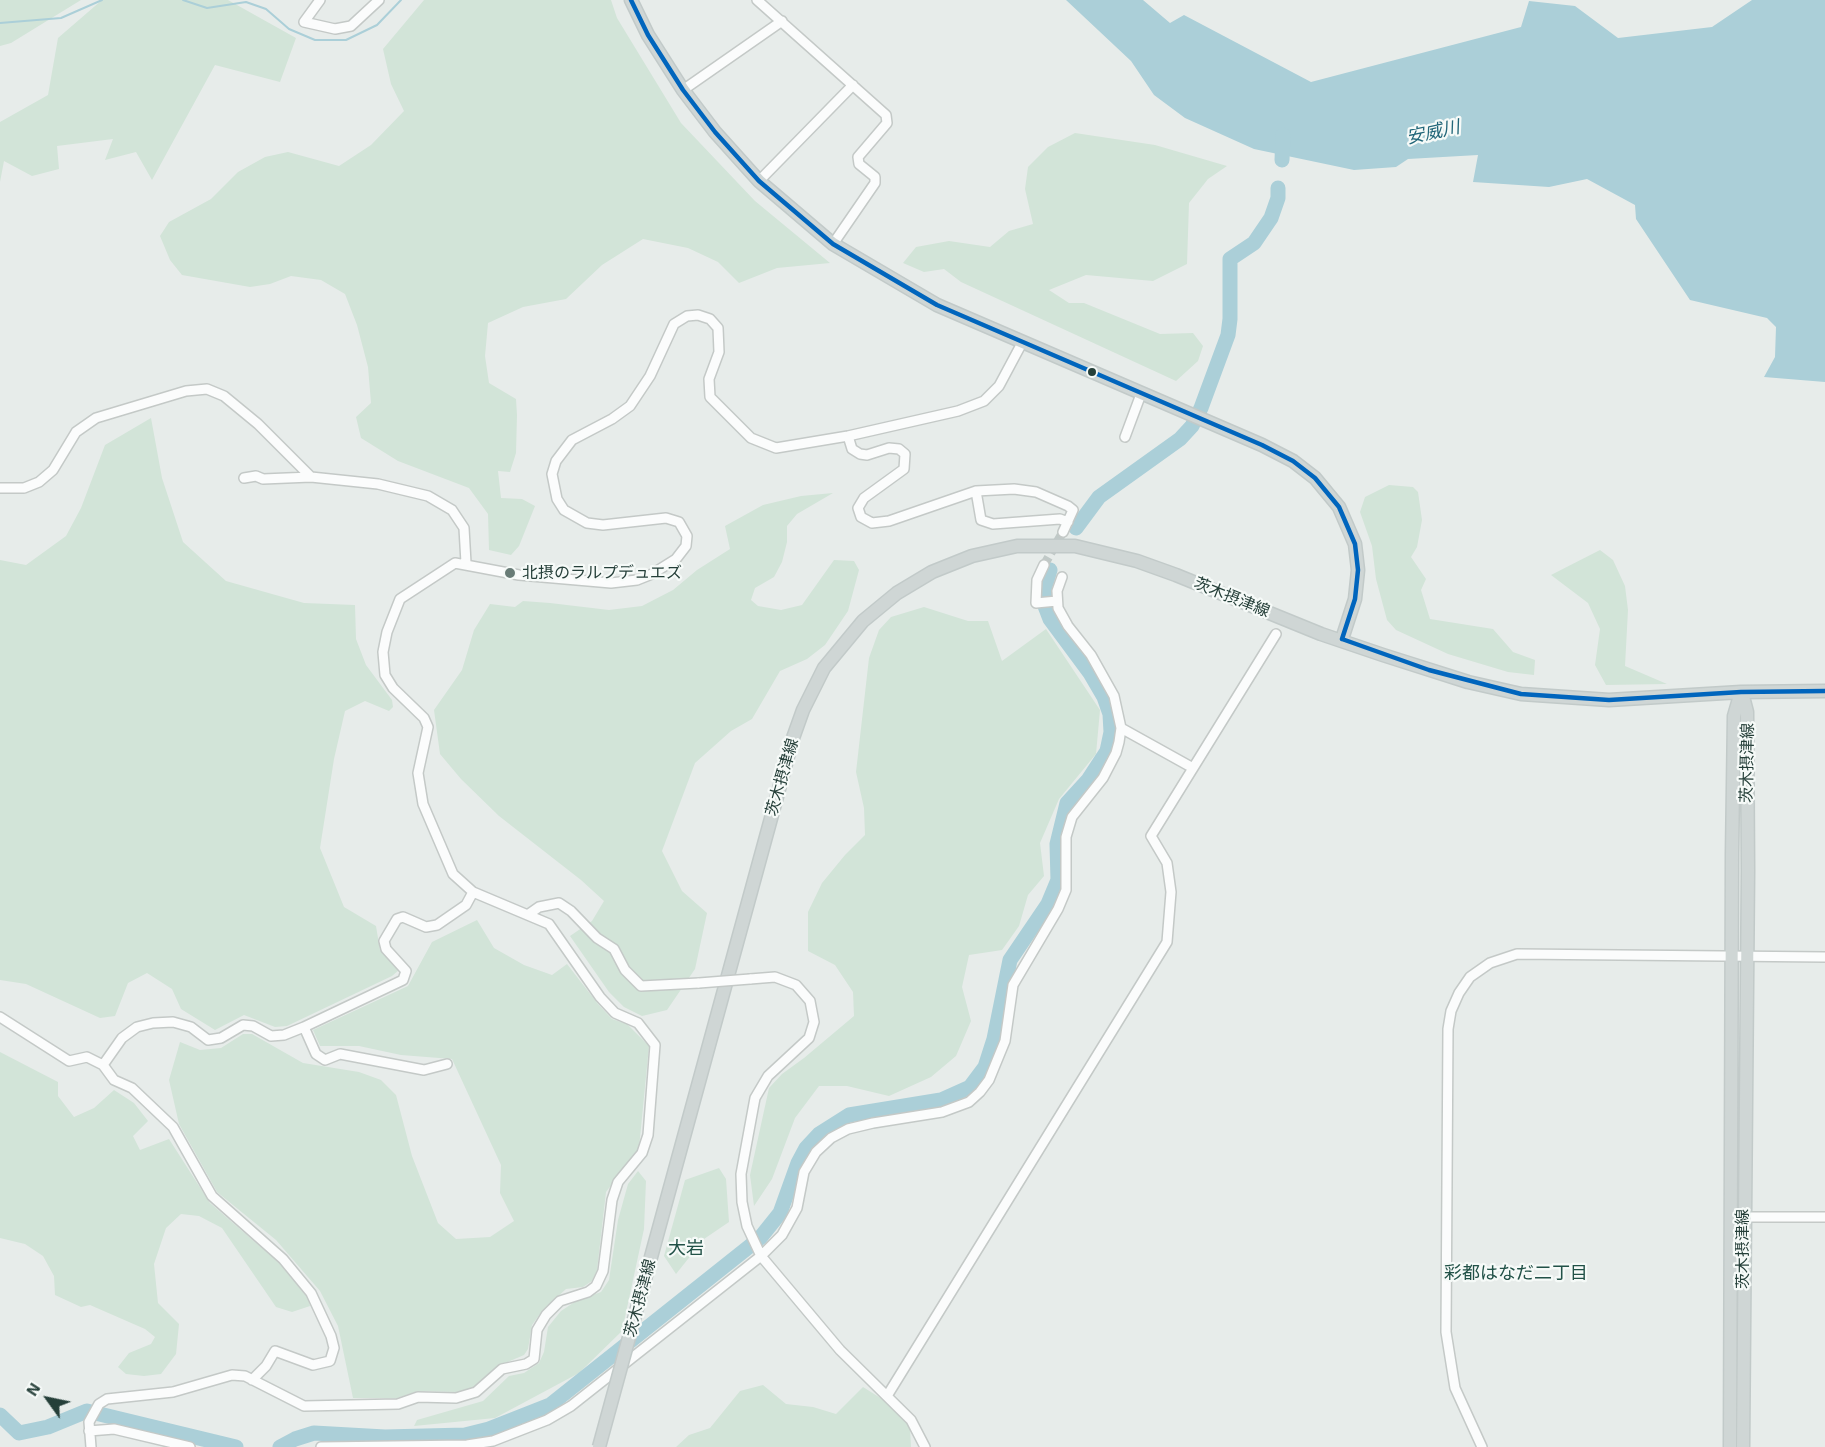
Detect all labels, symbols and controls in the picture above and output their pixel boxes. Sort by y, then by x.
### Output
water label: 安威川 [1404,116,1462,148]
unlabelled marker [1086,366,1098,378]
place label: 北摂のラルプデュエズ [522,563,682,583]
marker: 北摂のラルプデュエズ [503,566,517,580]
street label: 茨木摂津線 [1191,573,1273,621]
street label: 茨木摂津線 [1737,723,1757,803]
street label: 茨木摂津線 [762,736,802,818]
street label: 茨木摂津線 [1733,1209,1753,1289]
district label: 大岩 [668,1237,704,1259]
street label: 茨木摂津線 [620,1257,660,1339]
district label: 彩都はなだ二丁目 [1444,1262,1588,1284]
north arrow [18,1369,78,1429]
text: N [21,1379,44,1399]

